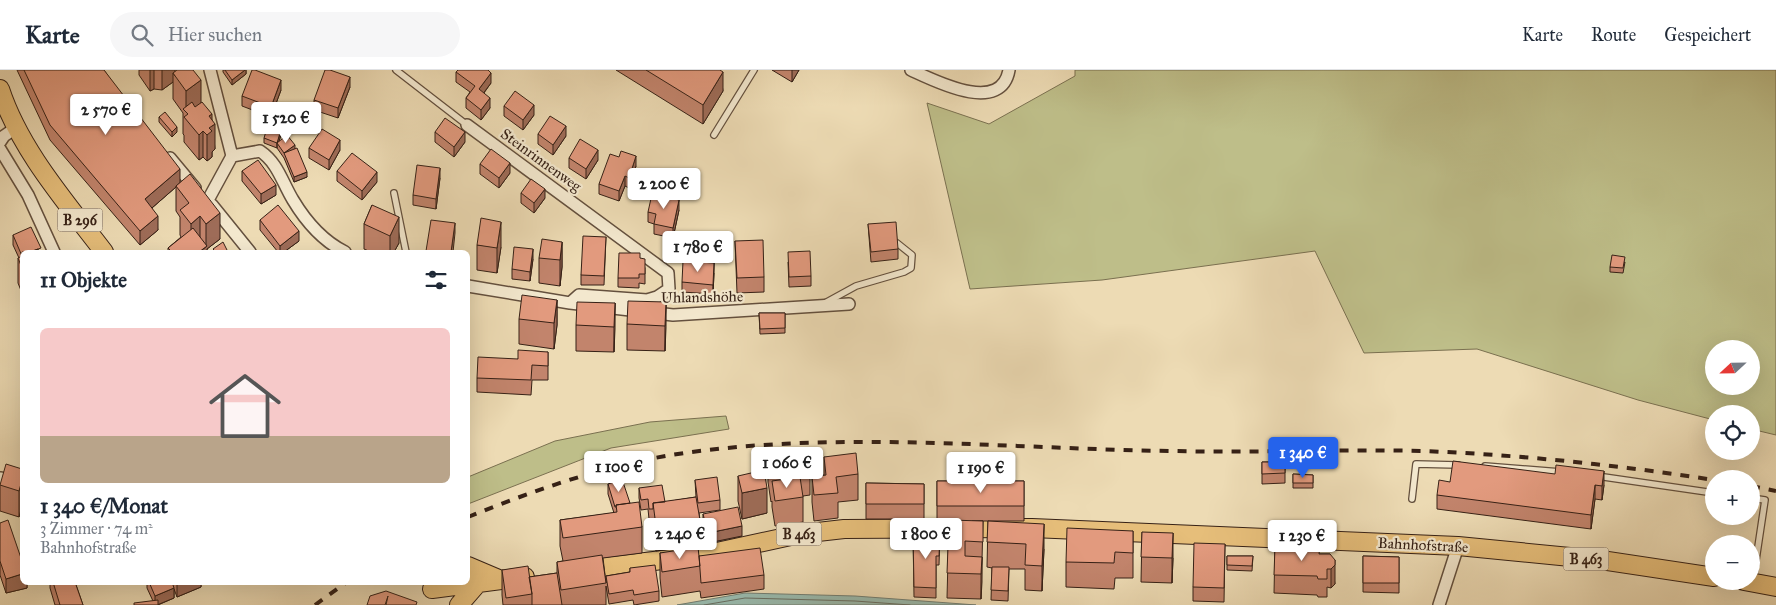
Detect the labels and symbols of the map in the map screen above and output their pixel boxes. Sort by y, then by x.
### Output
pin: 2 570 € [60,93,152,136]
pin: 1 520 € [240,102,332,144]
street label: Steinrinnenweg [497,125,586,196]
pin: 2 200 € [618,168,710,210]
road number: B 296 [58,208,102,232]
pin: 1 780 € [652,230,744,273]
street label: Uhlandshöhe [661,287,743,307]
north arrow [1705,340,1760,395]
pin: 1 340 € [1257,436,1349,479]
pin: 1 060 € [741,446,833,489]
pin: 1 100 € [573,450,665,493]
pin: 1 190 € [935,452,1027,494]
pin: 2 240 € [634,518,726,560]
pin: 1 800 € [880,518,972,560]
pin: 1 230 € [1256,520,1348,562]
road number: B 463 [776,522,822,546]
street label: Bahnhofstraße [1377,534,1469,556]
road number: B 463 [1564,548,1608,570]

